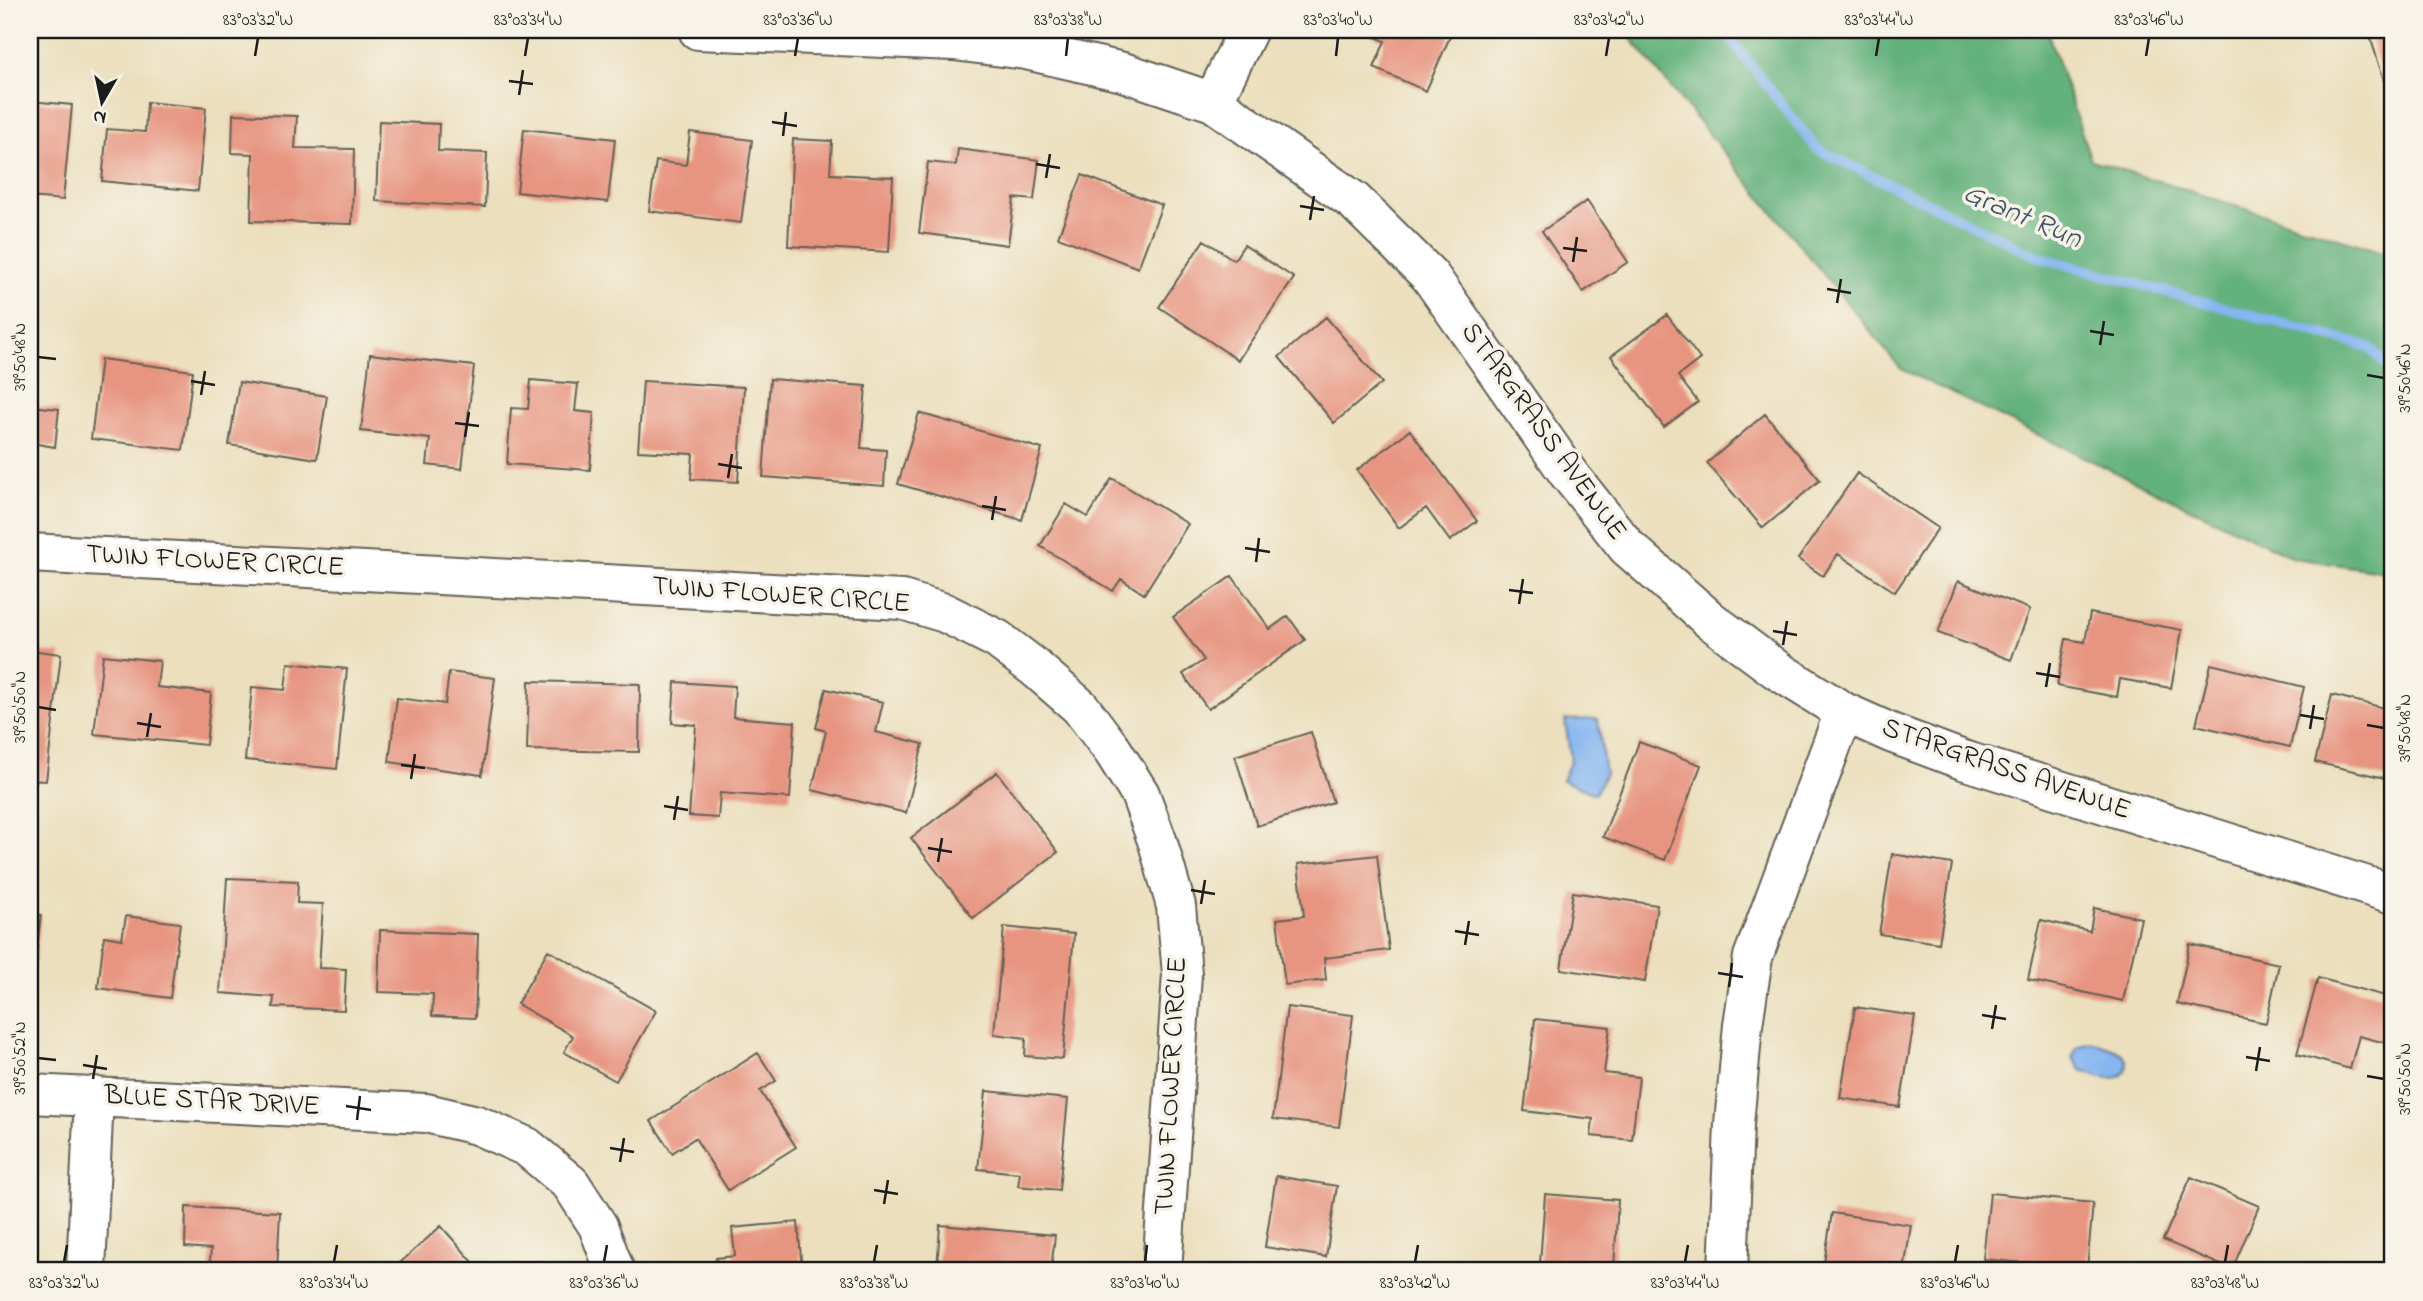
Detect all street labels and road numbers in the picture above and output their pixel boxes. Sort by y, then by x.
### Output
street label: STARGRASS AVENUE [1450,314,1636,550]
street label: TWIN FLOWER CIRCLE [85,535,345,589]
street label: TWIN FLOWER CIRCLE [651,567,911,625]
street label: STARGRASS AVENUE [1876,708,2136,832]
street label: TWIN FLOWER CIRCLE [1145,956,1199,1216]
street label: BLUE STAR DRIVE [102,1076,321,1128]

